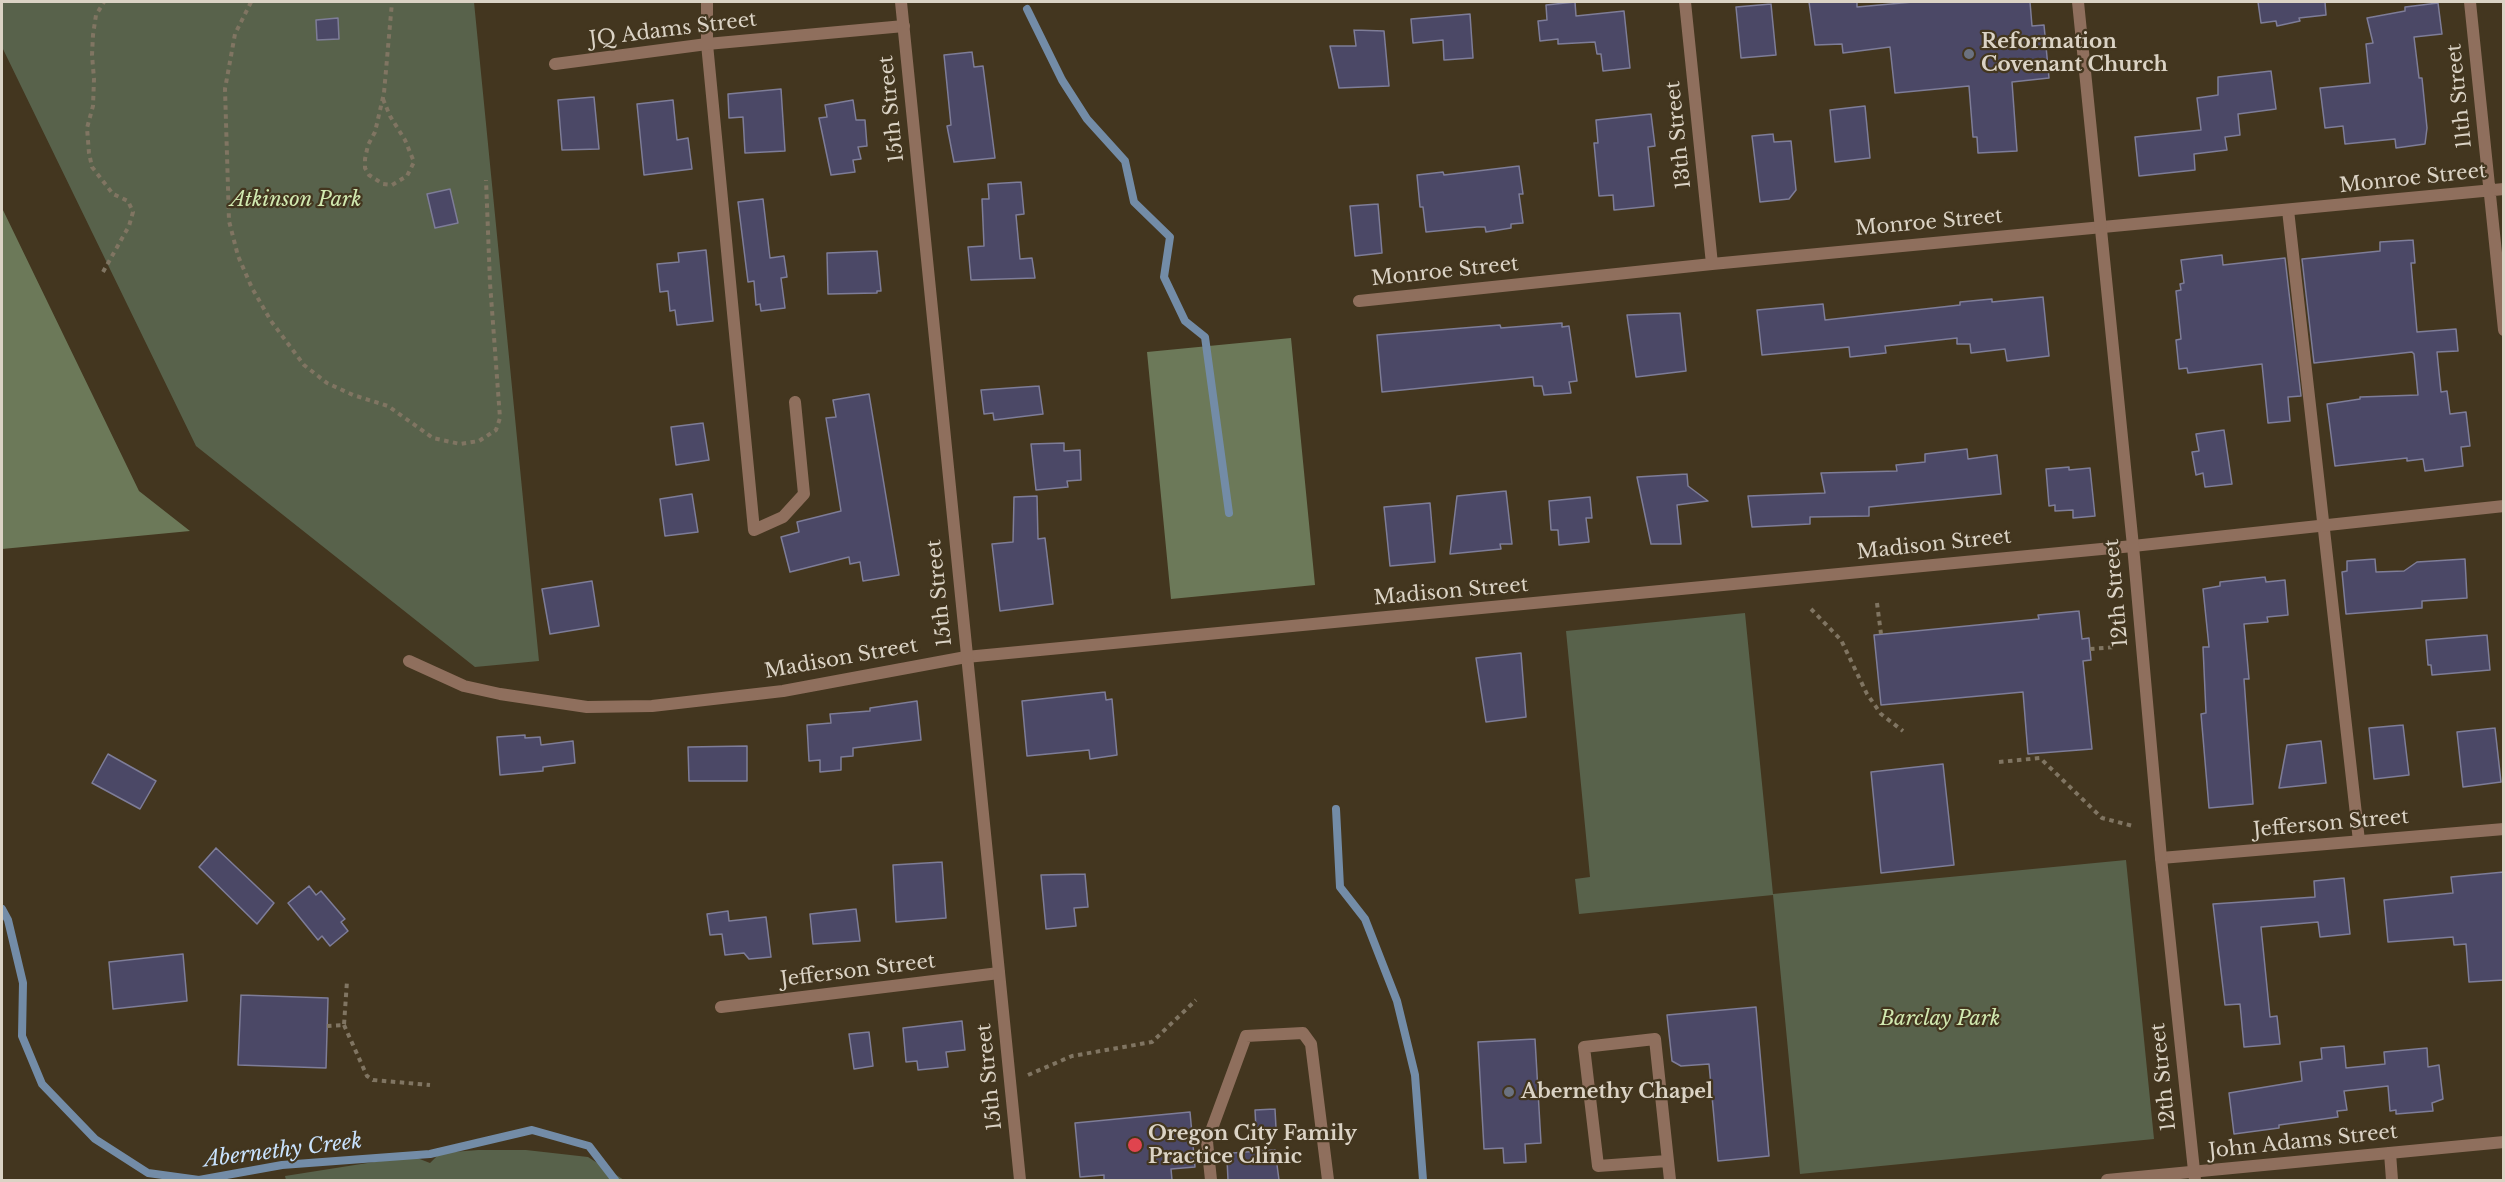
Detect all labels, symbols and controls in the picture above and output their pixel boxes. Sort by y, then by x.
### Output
street label: JQ Adams Street [588,8,758,52]
place label: Reformation Covenant Church [1981,30,2168,77]
street label: 11th Street [2443,43,2477,149]
marker: Reformation Covenant Church [1962,47,1976,61]
street label: 15th Street [874,54,910,164]
street label: 13th Street [1661,80,1697,190]
street label: Monroe Street [2338,159,2488,199]
park label: Atkinson Park [231,188,361,212]
street label: Monroe Street [1854,205,2004,241]
street label: Monroe Street [1370,252,1520,292]
street label: Madison Street [1856,525,2012,565]
street label: 15th Street [922,538,958,648]
street label: 12th Street [2100,538,2134,648]
street label: Madison Street [1373,573,1529,611]
street label: Madison Street [763,634,919,684]
street label: Jefferson Street [2252,805,2410,843]
street label: Jefferson Street [779,950,937,992]
park label: Barclay Park [1880,1007,2000,1031]
street label: 15th Street [972,1022,1008,1132]
street label: 12th Street [2146,1022,2182,1132]
place label: Abernethy Chapel [1521,1080,1713,1104]
marker: Abernethy Chapel [1502,1085,1516,1099]
street label: John Adams Street [2207,1120,2399,1164]
place label: Oregon City Family Practice Clinic [1148,1122,1357,1169]
water label: Abernethy Creek [203,1129,363,1173]
marker: Oregon City Family Practice Clinic [1126,1136,1144,1154]

